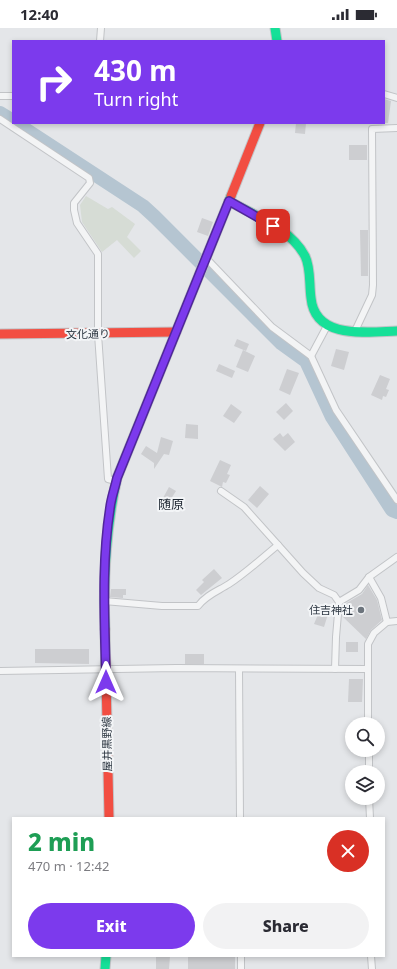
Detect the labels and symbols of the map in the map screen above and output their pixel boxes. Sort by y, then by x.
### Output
pin [256,209,290,243]
street label: 文化通り [66,326,110,341]
district label: 随原 [158,495,184,513]
place label: 住吉神社 [309,602,353,617]
marker: 住吉神社 [356,605,366,615]
position arrow [85,661,127,703]
street label: 屋井黒野線 [99,716,114,772]

